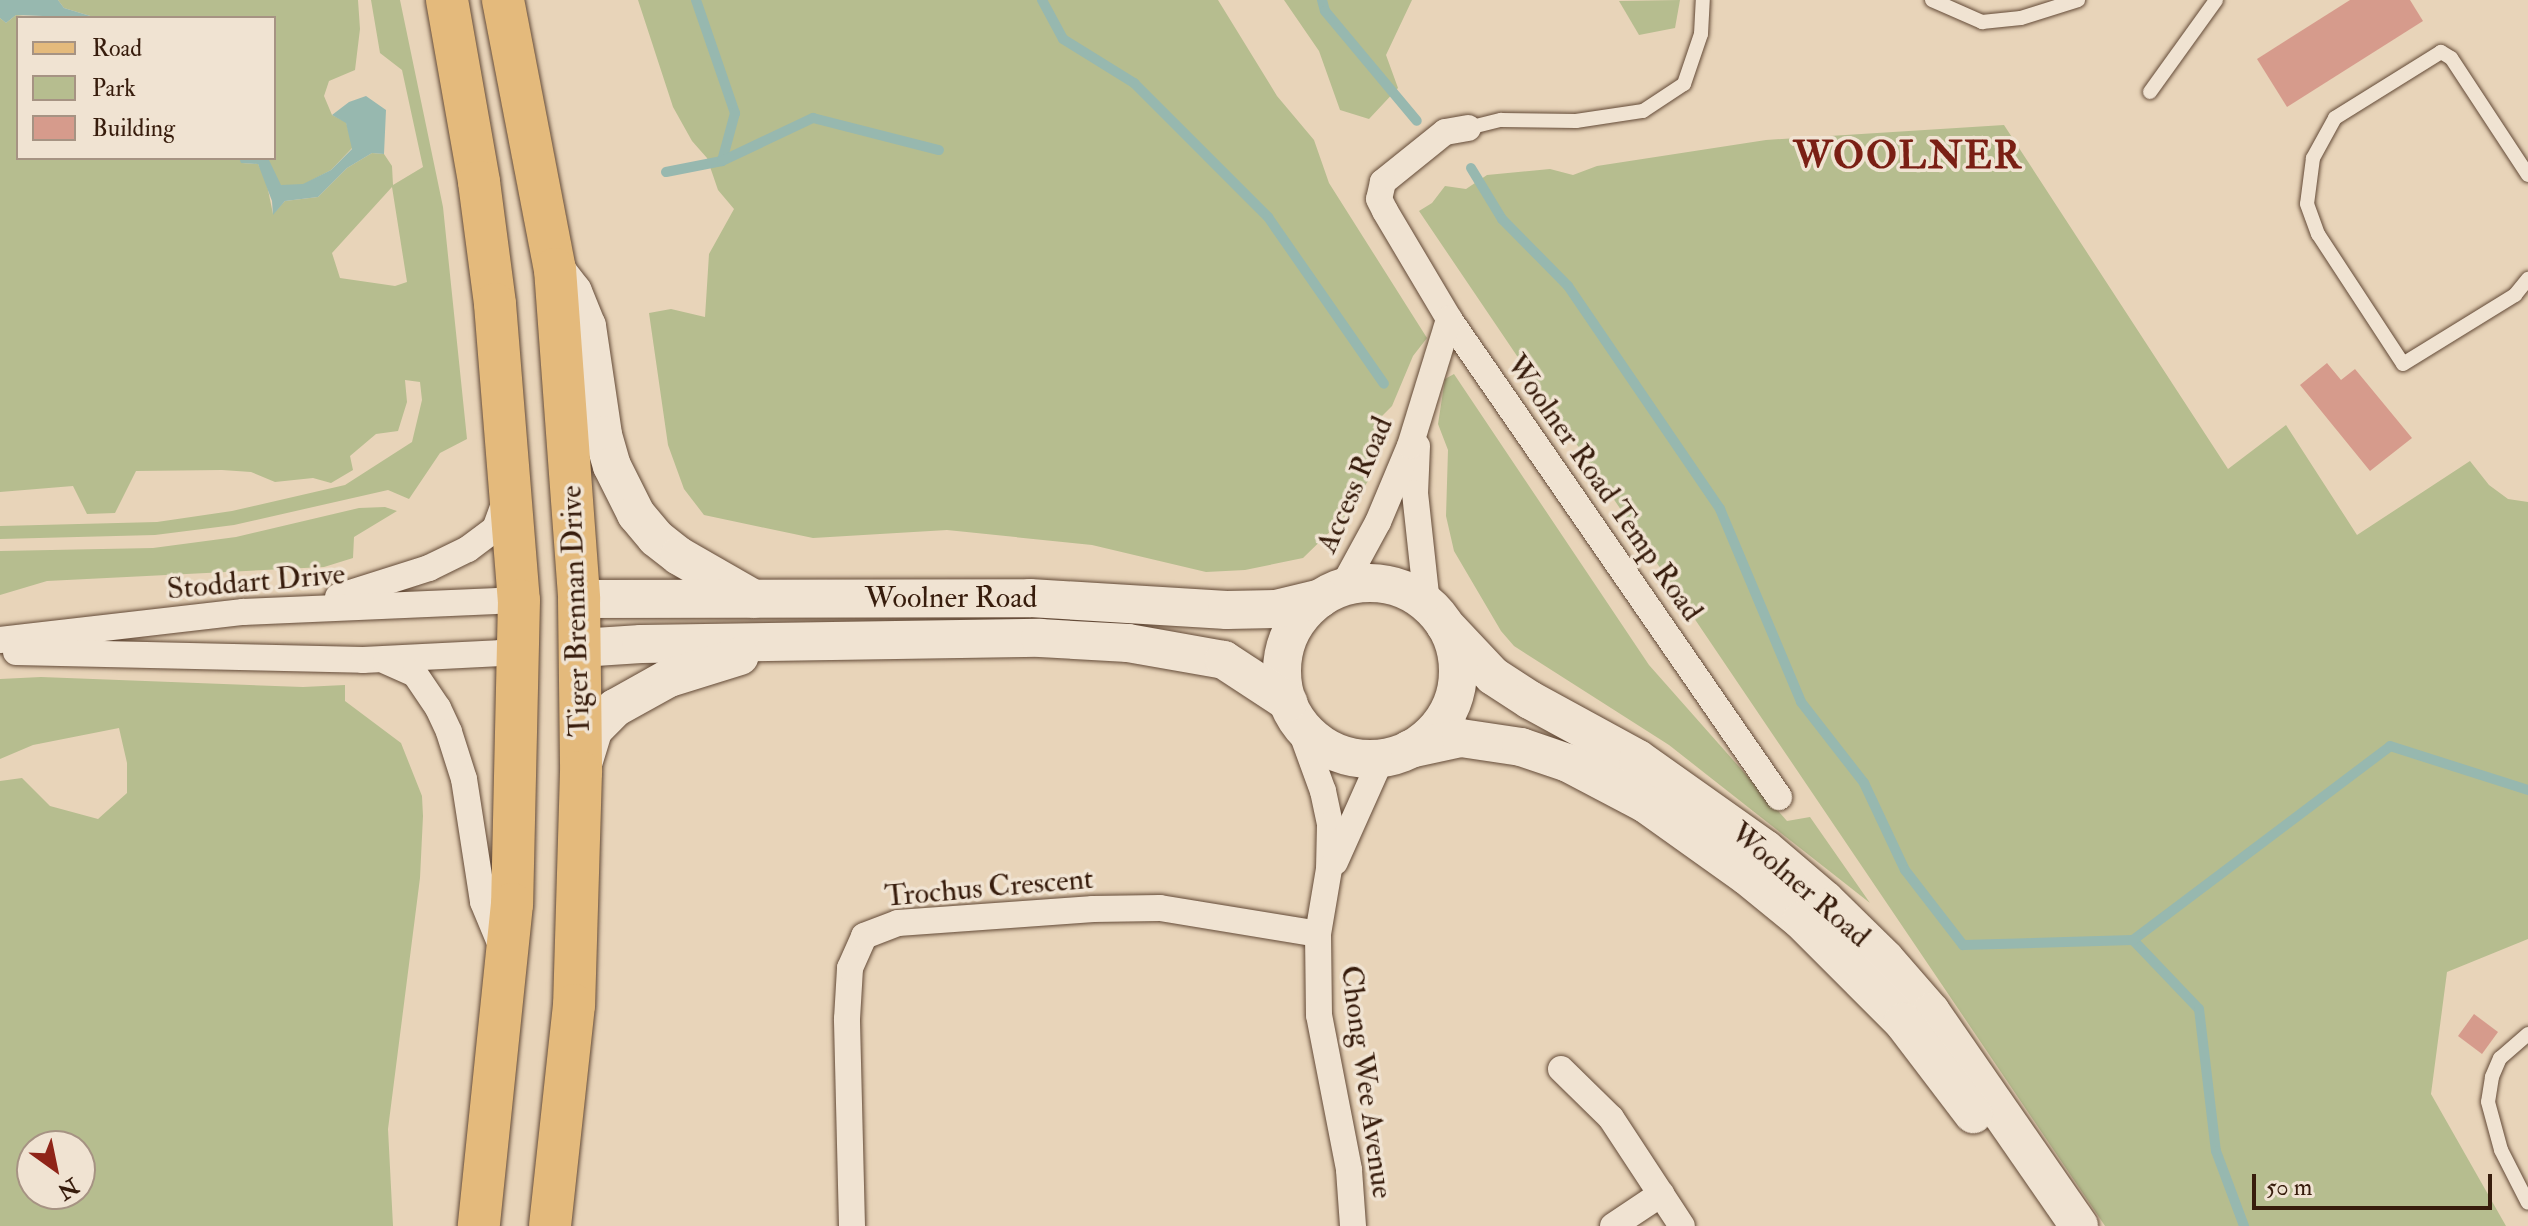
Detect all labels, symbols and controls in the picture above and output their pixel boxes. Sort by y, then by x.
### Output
legend [16,16,276,160]
text: Road [92,33,142,64]
text: Park [92,73,136,104]
text: Building [92,113,175,144]
district label: WOOLNER [1793,134,2023,180]
street label: Woolner Road Temp Road [1498,348,1710,628]
street label: Access Road [1309,411,1401,559]
street label: Tiger Brennan Drive [554,485,598,737]
street label: Stoddart Drive [166,556,346,608]
street label: Woolner Road [865,580,1037,616]
street label: Woolner Road [1723,815,1877,955]
street label: Trochus Crescent [883,861,1095,915]
street label: Chong Wee Avenue [1332,963,1400,1201]
north arrow [16,1130,96,1210]
scale bar [2256,1158,2496,1208]
text: N [52,1171,84,1206]
text: 50 m [2266,1172,2312,1203]

